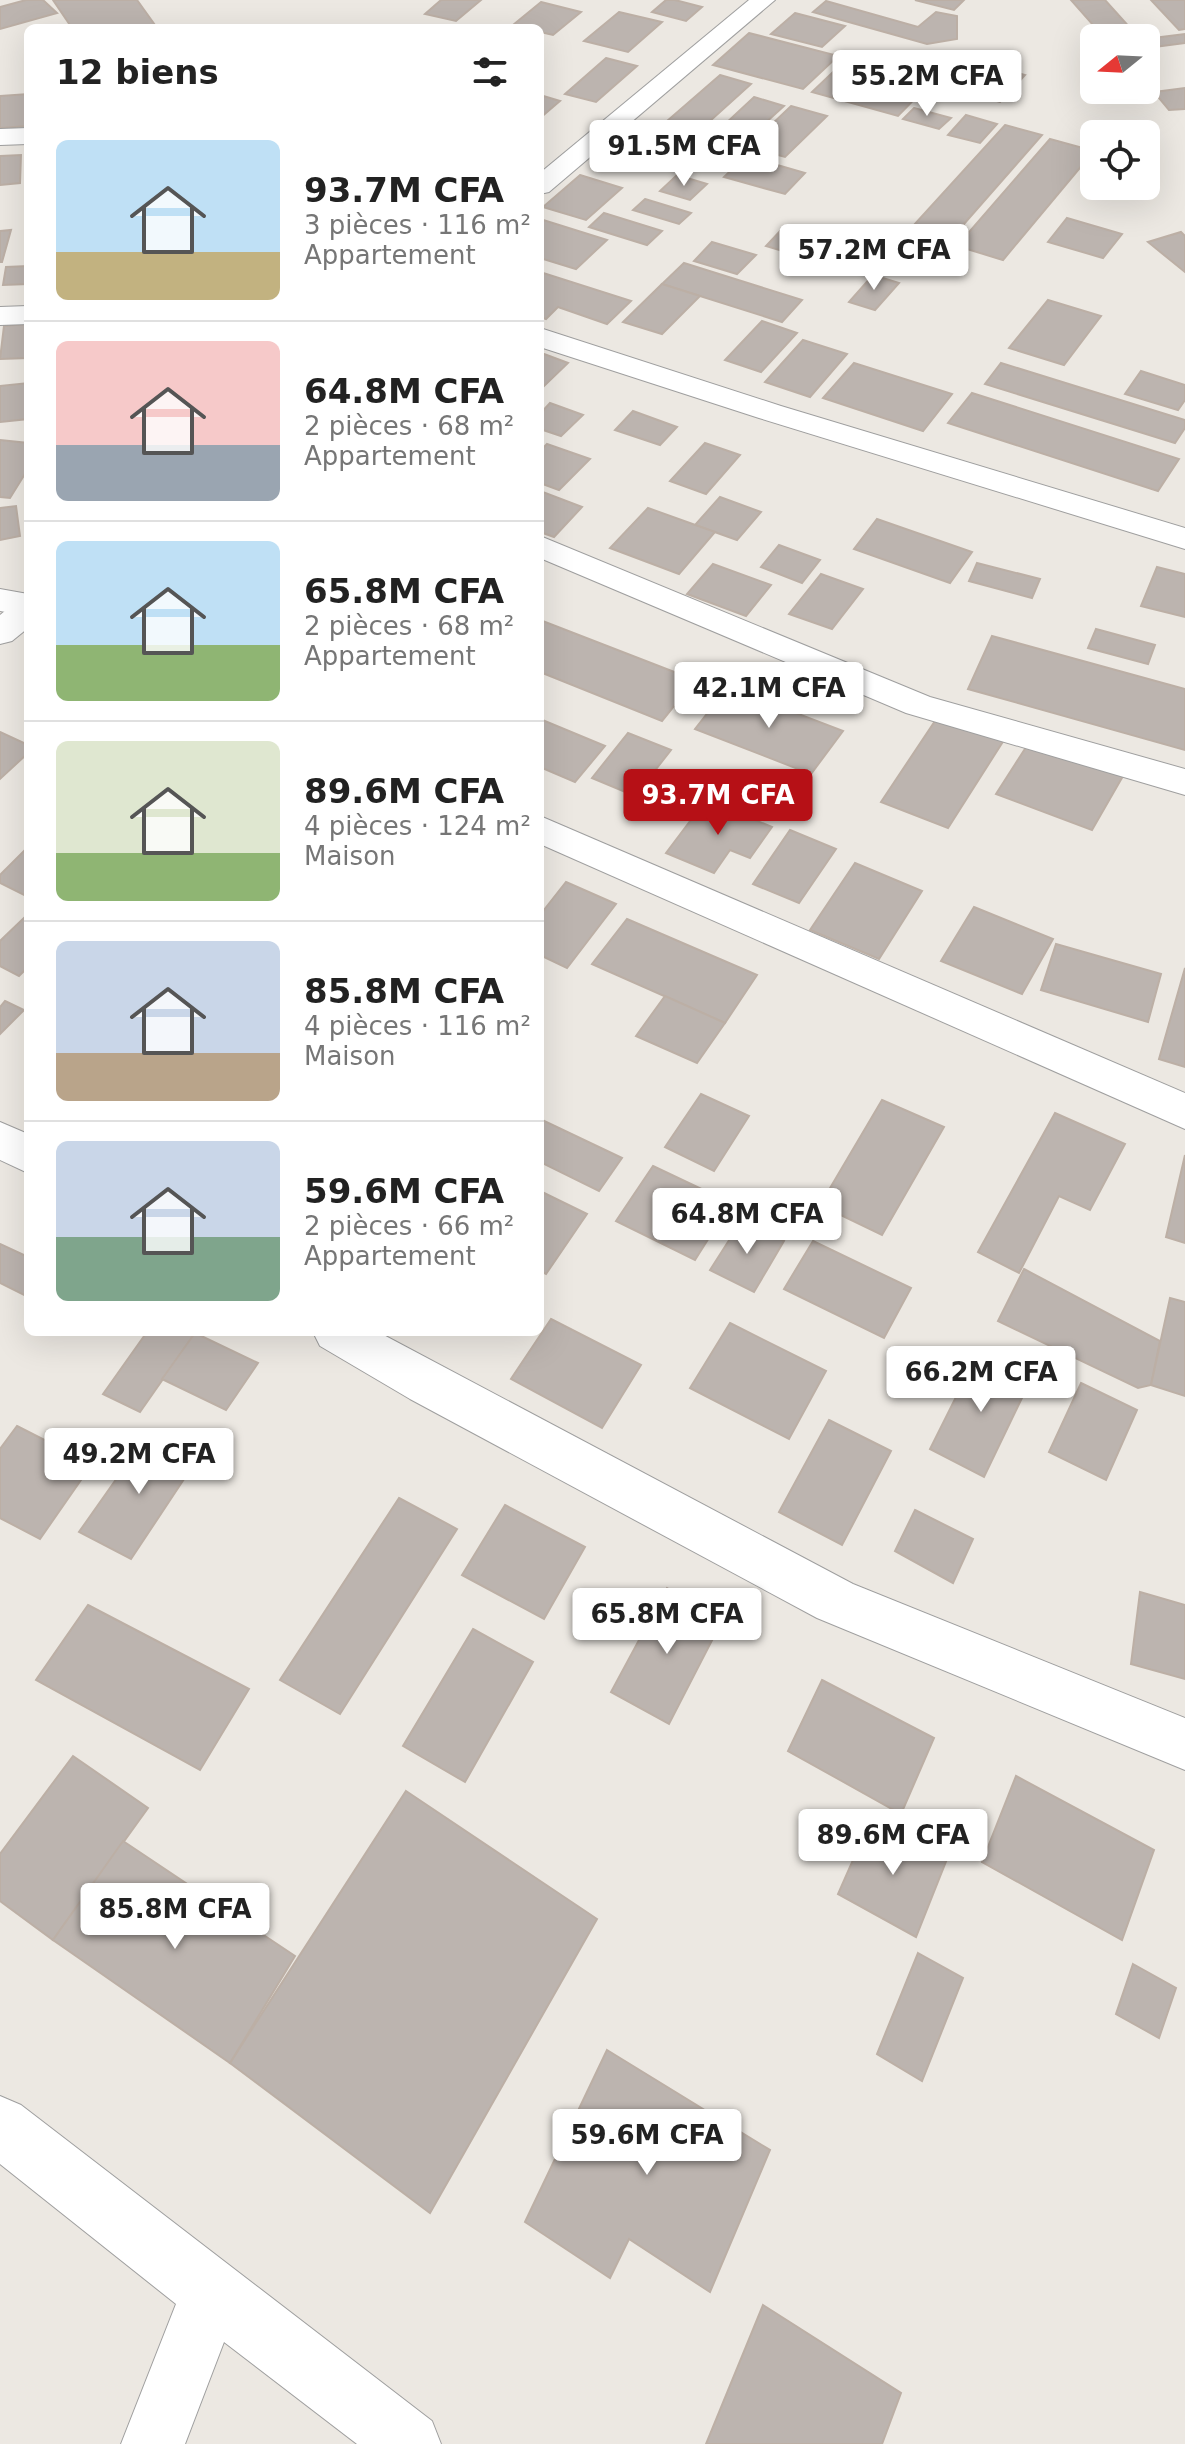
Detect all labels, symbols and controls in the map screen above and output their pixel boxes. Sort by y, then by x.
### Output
north arrow [1080,24,1160,104]
map controls [1080,24,1160,200]
icon: filters [468,50,512,94]
pin: 55.2M CFA [835,50,1019,118]
text: 12 biens [56,52,219,92]
text: 55.2M CFA [850,61,1004,91]
pin: 91.5M CFA [592,120,776,188]
button: locate [1080,120,1160,200]
text: 91.5M CFA [607,131,761,161]
text: 93.7M CFA [304,170,504,210]
icon: home [120,172,216,268]
text: 3 pièces · 116 m² [304,210,531,240]
pin: 57.2M CFA [782,224,966,292]
text: 57.2M CFA [797,235,951,265]
text: Appartement [304,240,476,270]
text: 64.8M CFA [304,371,504,411]
icon: home [120,373,216,469]
text: 2 pièces · 68 m² [304,411,514,441]
text: Appartement [304,441,476,471]
text: 65.8M CFA [304,571,504,611]
icon: home [120,573,216,669]
text: 2 pièces · 68 m² [304,611,514,641]
text: Appartement [304,641,476,671]
pin: 42.1M CFA [677,662,861,730]
text: 42.1M CFA [692,673,846,703]
pin: 93.7M CFA [626,769,810,837]
text: 89.6M CFA [304,771,504,811]
icon: home [120,773,216,869]
text: 93.7M CFA [641,780,795,810]
text: 4 pièces · 124 m² [304,811,531,841]
text: Maison [304,841,396,871]
text: 85.8M CFA [304,971,504,1011]
icon: home [120,973,216,1069]
text: 4 pièces · 116 m² [304,1011,531,1041]
text: Maison [304,1041,396,1071]
text: 59.6M CFA [304,1171,504,1211]
icon: home [120,1173,216,1269]
pin: 64.8M CFA [655,1188,839,1256]
text: 64.8M CFA [670,1199,824,1229]
text: 2 pièces · 66 m² [304,1211,514,1241]
text: Appartement [304,1241,476,1271]
pin: 66.2M CFA [889,1346,1073,1414]
text: 66.2M CFA [904,1357,1058,1387]
pin: 49.2M CFA [47,1428,231,1496]
text: 49.2M CFA [62,1439,216,1469]
pin: 65.8M CFA [575,1588,759,1656]
text: 65.8M CFA [590,1599,744,1629]
pin: 89.6M CFA [801,1809,985,1877]
text: 89.6M CFA [816,1820,970,1850]
pin: 85.8M CFA [83,1883,267,1951]
text: 85.8M CFA [98,1894,252,1924]
pin: 59.6M CFA [555,2109,739,2177]
text: 59.6M CFA [570,2120,724,2150]

